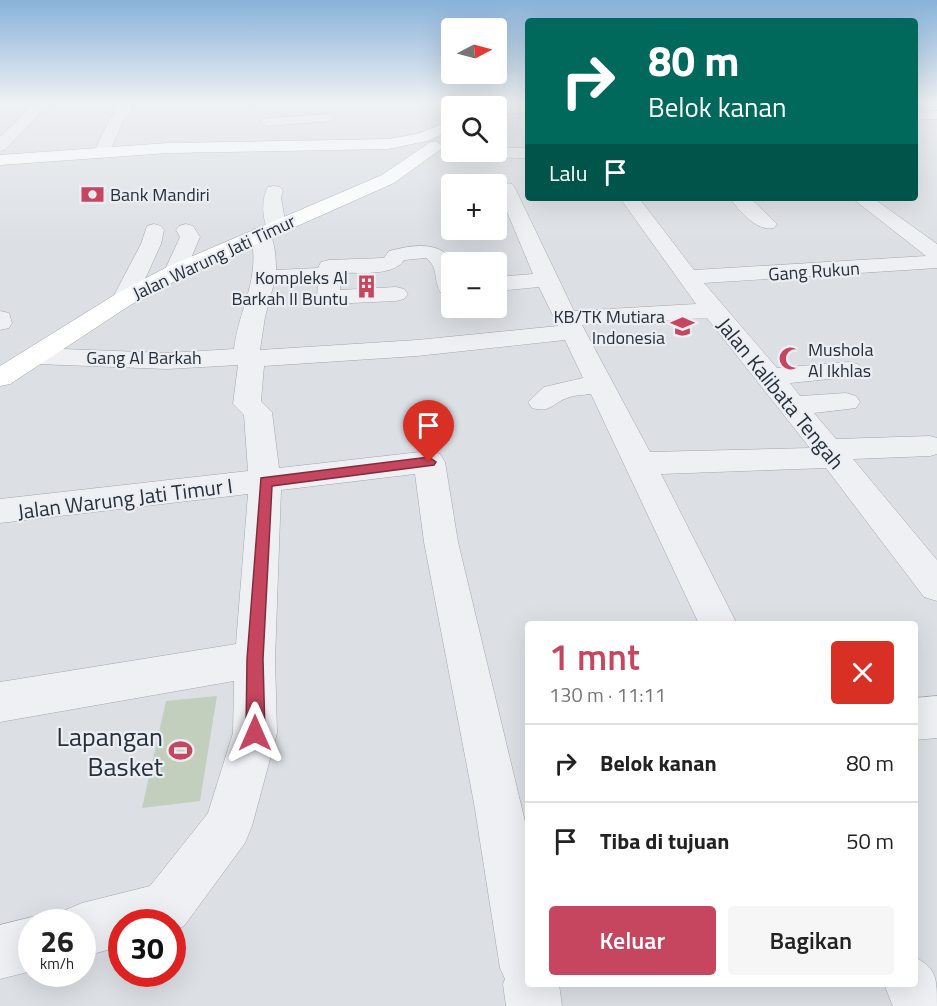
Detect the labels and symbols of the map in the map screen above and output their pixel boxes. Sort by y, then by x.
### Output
north arrow [441,18,507,84]
bank icon: Bank Mandiri [79,181,105,207]
place label: Bank Mandiri [110,181,210,208]
street label: Jalan Warung Jati Timur [128,207,300,307]
street label: Gang Rukun [767,254,861,288]
place label: Kompleks Al Barkah II Buntu [232,264,348,312]
building icon: Kompleks Al Barkah II Buntu [353,274,379,300]
place label: KB/TK Mutiara Indonesia [553,303,665,351]
street label: Jalan Kalibata Tengah [710,310,852,476]
school or university icon: KB/TK Mutiara Indonesia [670,313,696,339]
place label: Mushola Al Ikhlas [808,336,873,384]
street label: Gang Al Barkah [86,344,202,371]
mosque icon: Mushola Al Ikhlas [777,346,803,372]
pin [403,400,454,462]
street label: Jalan Warung Jati Timur I [16,469,234,527]
position arrow [223,701,287,765]
place label: Lapangan Basket [56,717,163,786]
sports icon: Lapangan Basket [168,738,194,764]
speed limit sign: 30 [108,909,186,987]

